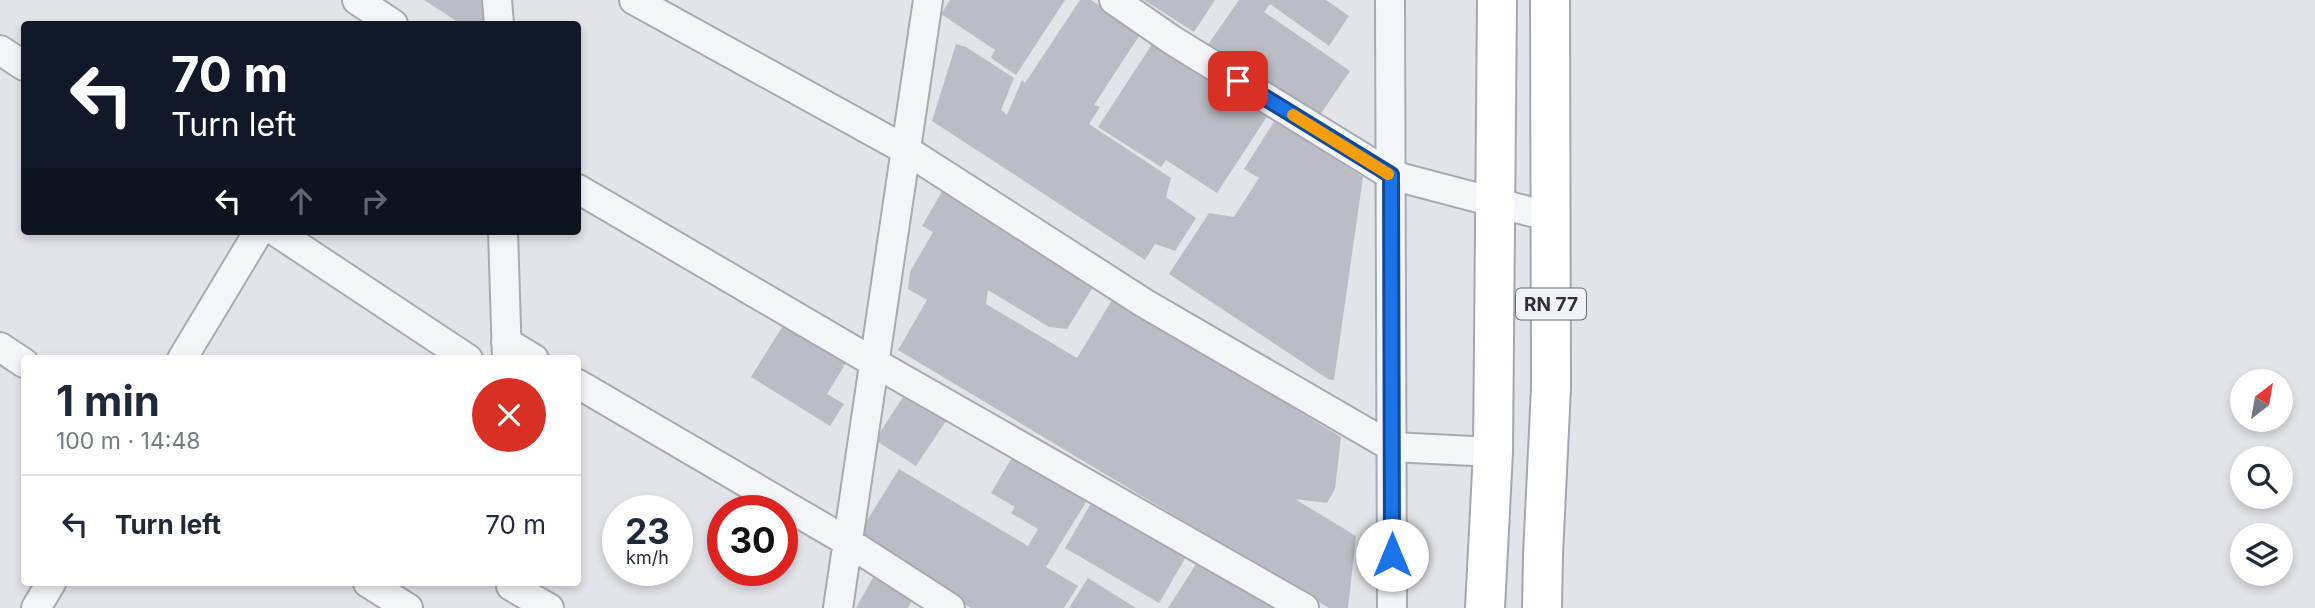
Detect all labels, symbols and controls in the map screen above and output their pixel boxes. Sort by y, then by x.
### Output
text: 70 m [171,45,288,104]
icon: left [56,49,147,140]
pin [1208,51,1268,111]
icon: arrive [1219,62,1257,100]
text: Turn left [171,105,296,144]
icon: left [209,182,247,220]
icon: ahead [282,182,320,220]
icon: right [355,182,393,220]
road number: RN 77 [1516,288,1586,320]
north arrow [2230,369,2292,432]
map controls [2230,369,2293,586]
text: 1 min [56,375,160,426]
button: close [472,378,546,452]
text: 100 m · 14:48 [56,427,200,455]
button: search [2230,446,2293,509]
speed limit sign: 30 [707,495,798,586]
icon: left [56,505,94,543]
text: Turn left [115,509,221,540]
text: 70 m [485,509,546,540]
text: 23 [625,510,670,552]
position arrow [1355,518,1429,592]
button: layers [2230,523,2293,586]
text: km/h [626,547,669,568]

